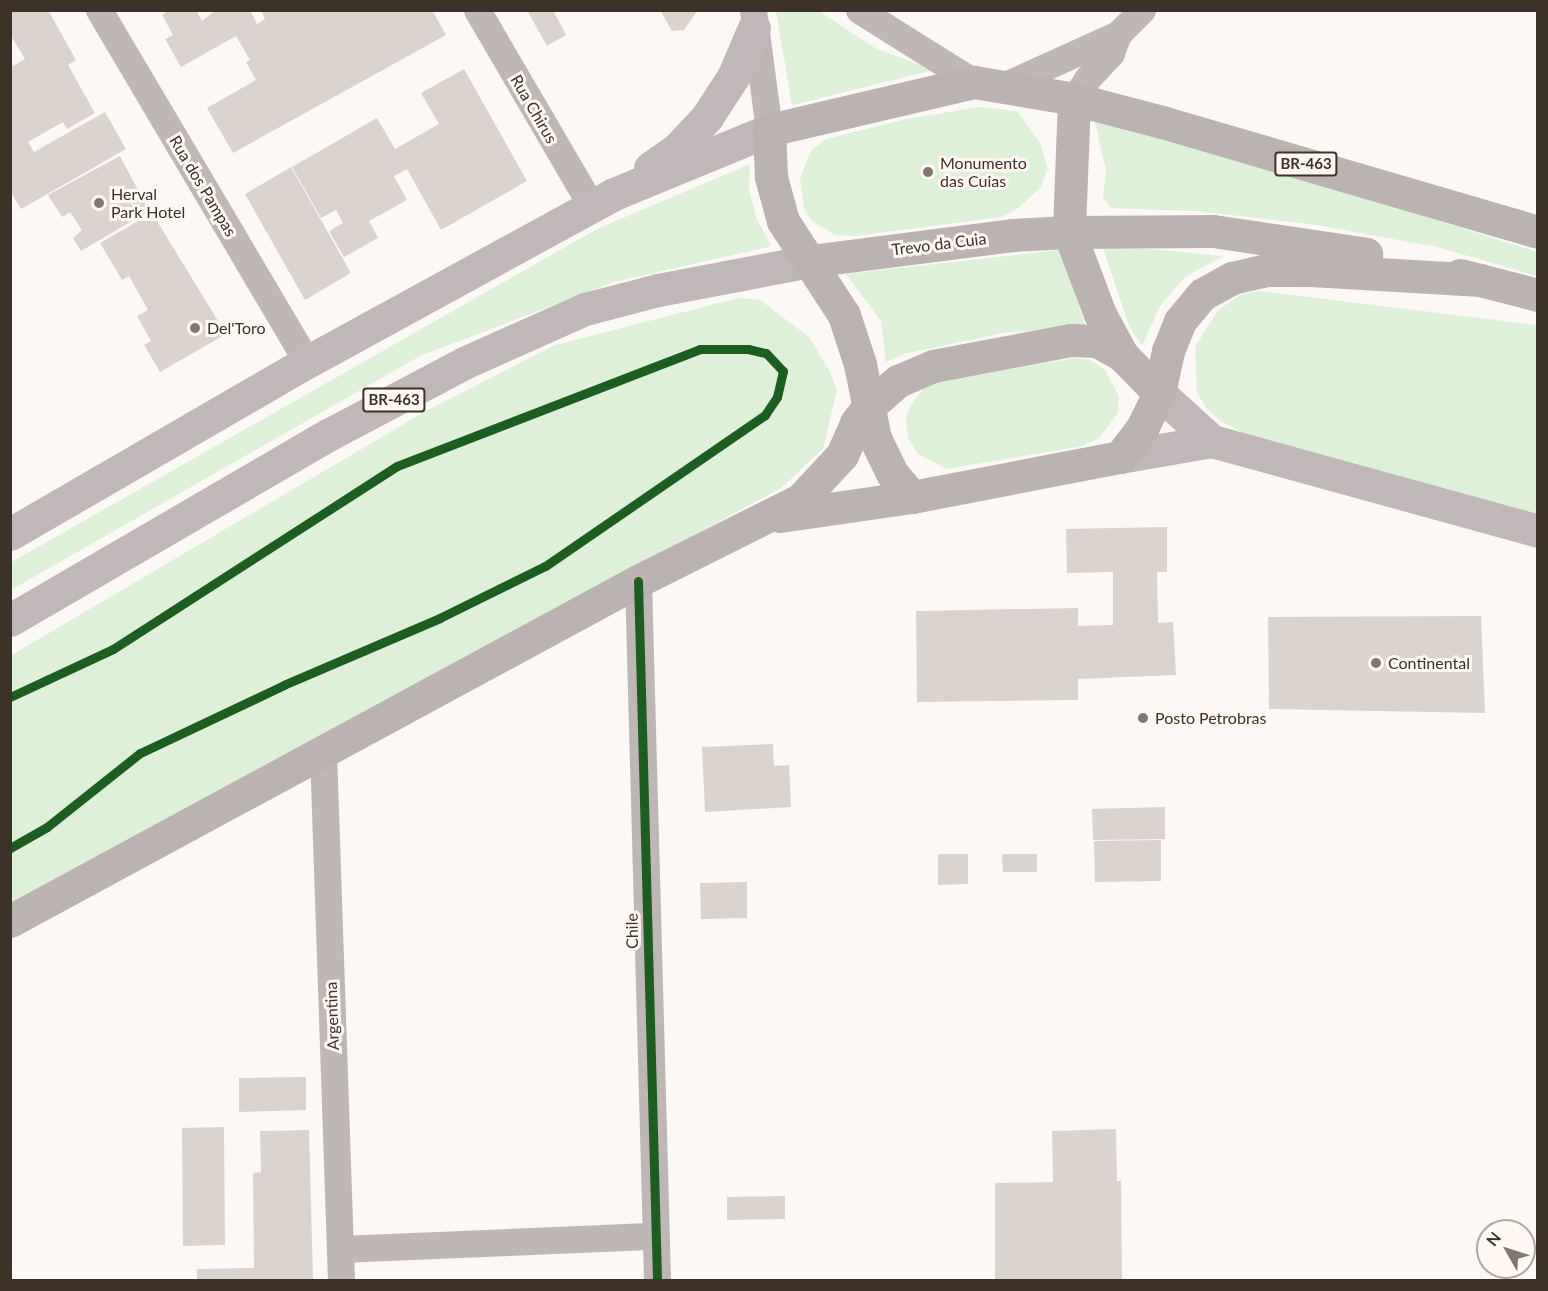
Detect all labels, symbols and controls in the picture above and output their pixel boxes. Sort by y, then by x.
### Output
street label: Rua Chirus [507,71,561,147]
street label: Rua dos Pampas [165,132,241,240]
road number: BR-463 [1273,152,1339,176]
place label: Monumento das Cuias [940,153,1027,191]
marker: Monumento das Cuias [921,165,935,179]
place label: Herval Park Hotel [111,184,185,222]
marker: Herval Park Hotel [92,196,106,210]
street label: Trevo da Cuia [891,229,987,259]
place label: Del'Toro [207,318,266,338]
marker: Del'Toro [188,321,202,335]
road number: BR-463 [361,388,427,412]
place label: Continental [1388,653,1470,673]
marker: Continental [1369,656,1383,670]
place label: Posto Petrobras [1155,708,1266,728]
marker: Posto Petrobras [1136,711,1150,725]
street label: Chile [622,913,642,949]
street label: Argentina [321,981,343,1051]
north arrow [1476,1219,1536,1279]
text: N [1482,1228,1504,1249]

